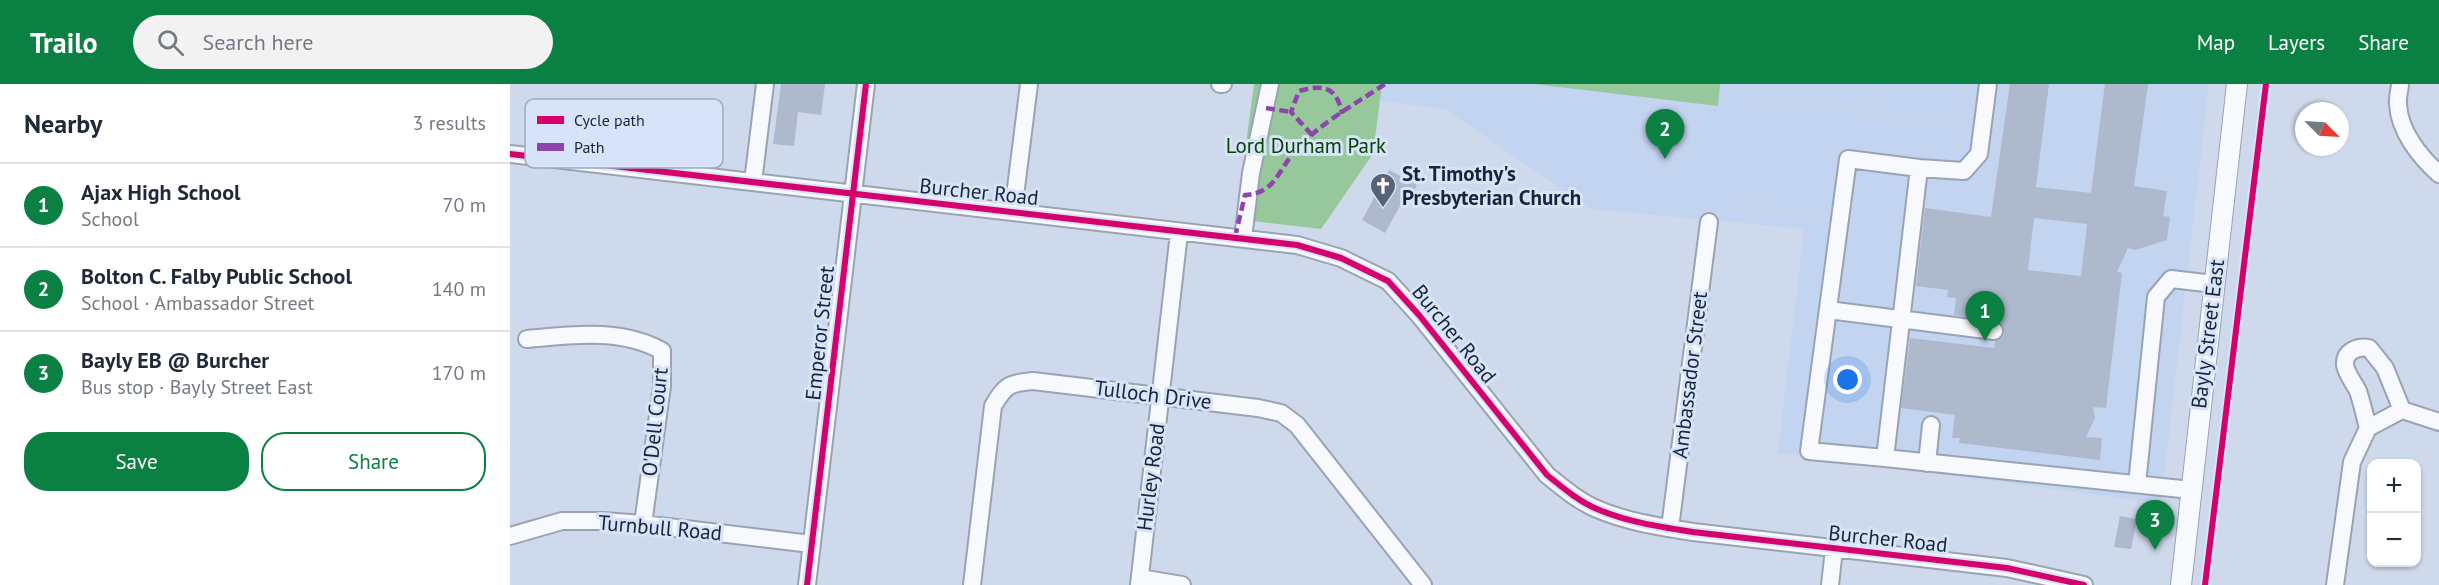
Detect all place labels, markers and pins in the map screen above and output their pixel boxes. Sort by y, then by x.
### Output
pin: 2 [1646,110,1684,159]
place label: St. Timothy's Presbyterian Church [1402,160,1581,211]
church icon: St. Timothy's Presbyterian Church [1368,171,1398,209]
pin: 1 [1966,292,2004,341]
pin: 3 [2136,500,2174,550]

